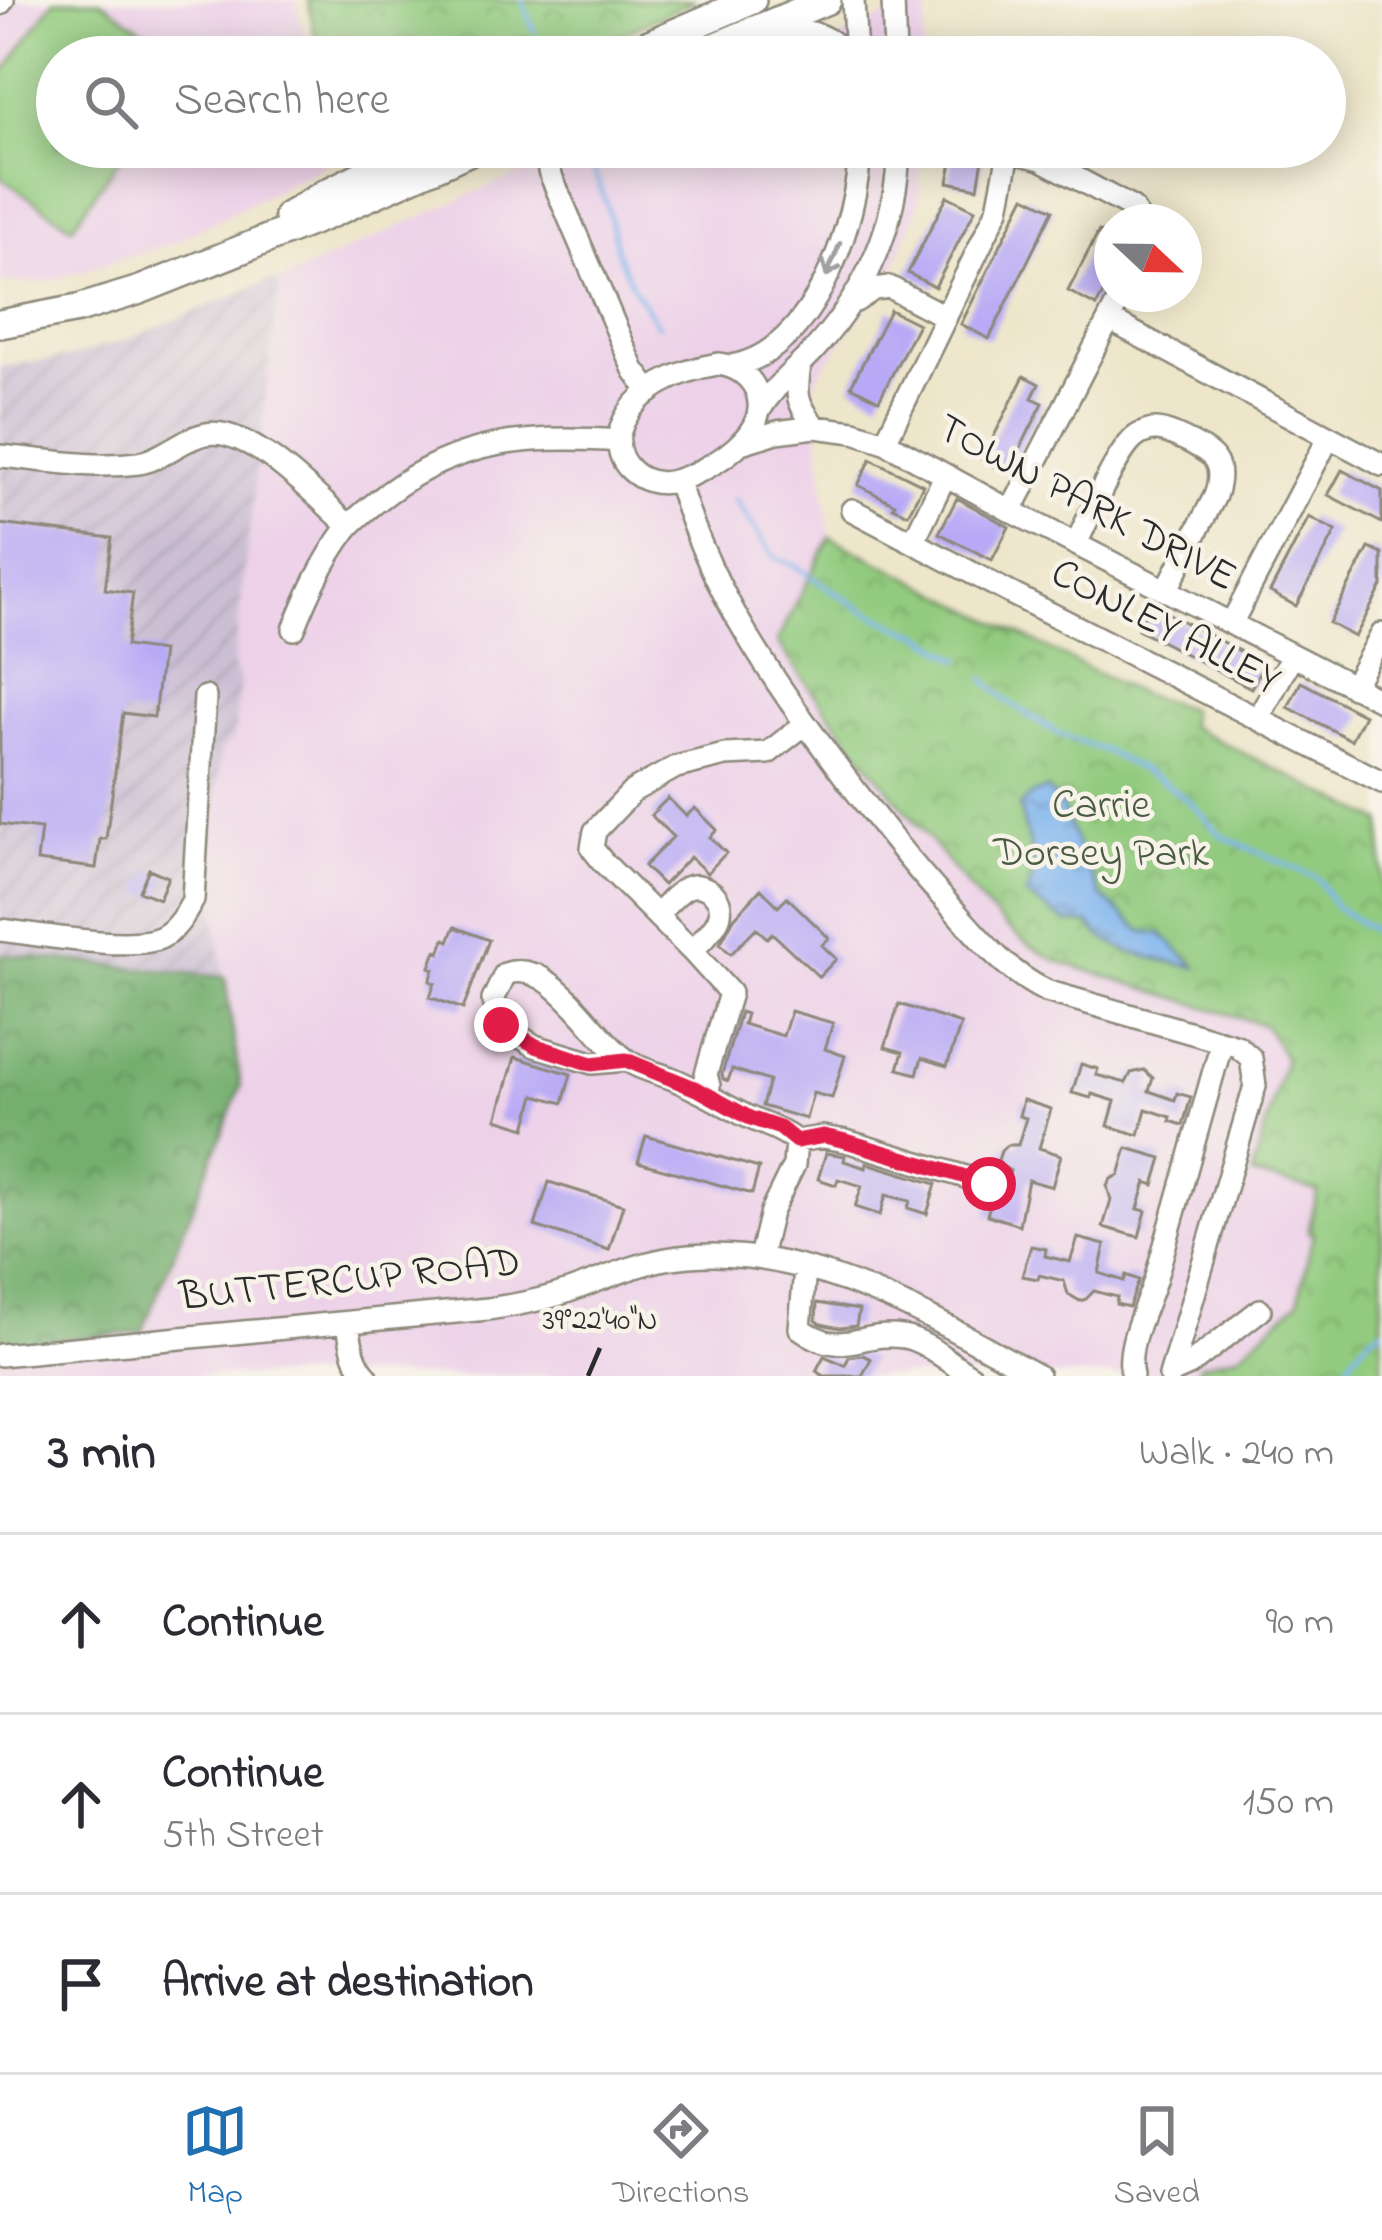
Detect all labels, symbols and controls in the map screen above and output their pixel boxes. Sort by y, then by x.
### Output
search box [36,36,1346,168]
icon: search [78,69,144,135]
text: Search here [174,69,390,135]
north arrow [1094,204,1202,312]
one-way arrow [821,241,843,277]
street label: TOWN PARK DRIVE [925,399,1247,609]
street label: CONLEY ALLEY [1040,544,1290,712]
park label: Carrie Dorsey Park [992,776,1209,885]
route end [474,998,528,1052]
route start [962,1157,1016,1211]
street label: BUTTERCUP ROAD [176,1233,523,1329]
text: 39°22'40"N [542,1300,658,1344]
text: 3 min [48,1417,156,1492]
text: Walk · 240 m [1139,1426,1334,1483]
icon: ahead [48,1591,114,1657]
text: Continue [162,1591,323,1657]
text: 90 m [1265,1595,1334,1652]
text: Continue [162,1742,323,1808]
icon: ahead [48,1771,114,1837]
text: 150 m [1242,1775,1334,1832]
text: 5th Street [162,1808,324,1865]
icon: arrive [48,1951,114,2017]
text: Arrive at destination [162,1951,533,2017]
tab: Map [182,2098,248,2218]
tab: Directions [612,2098,749,2218]
tab: Saved [1114,2098,1200,2218]

